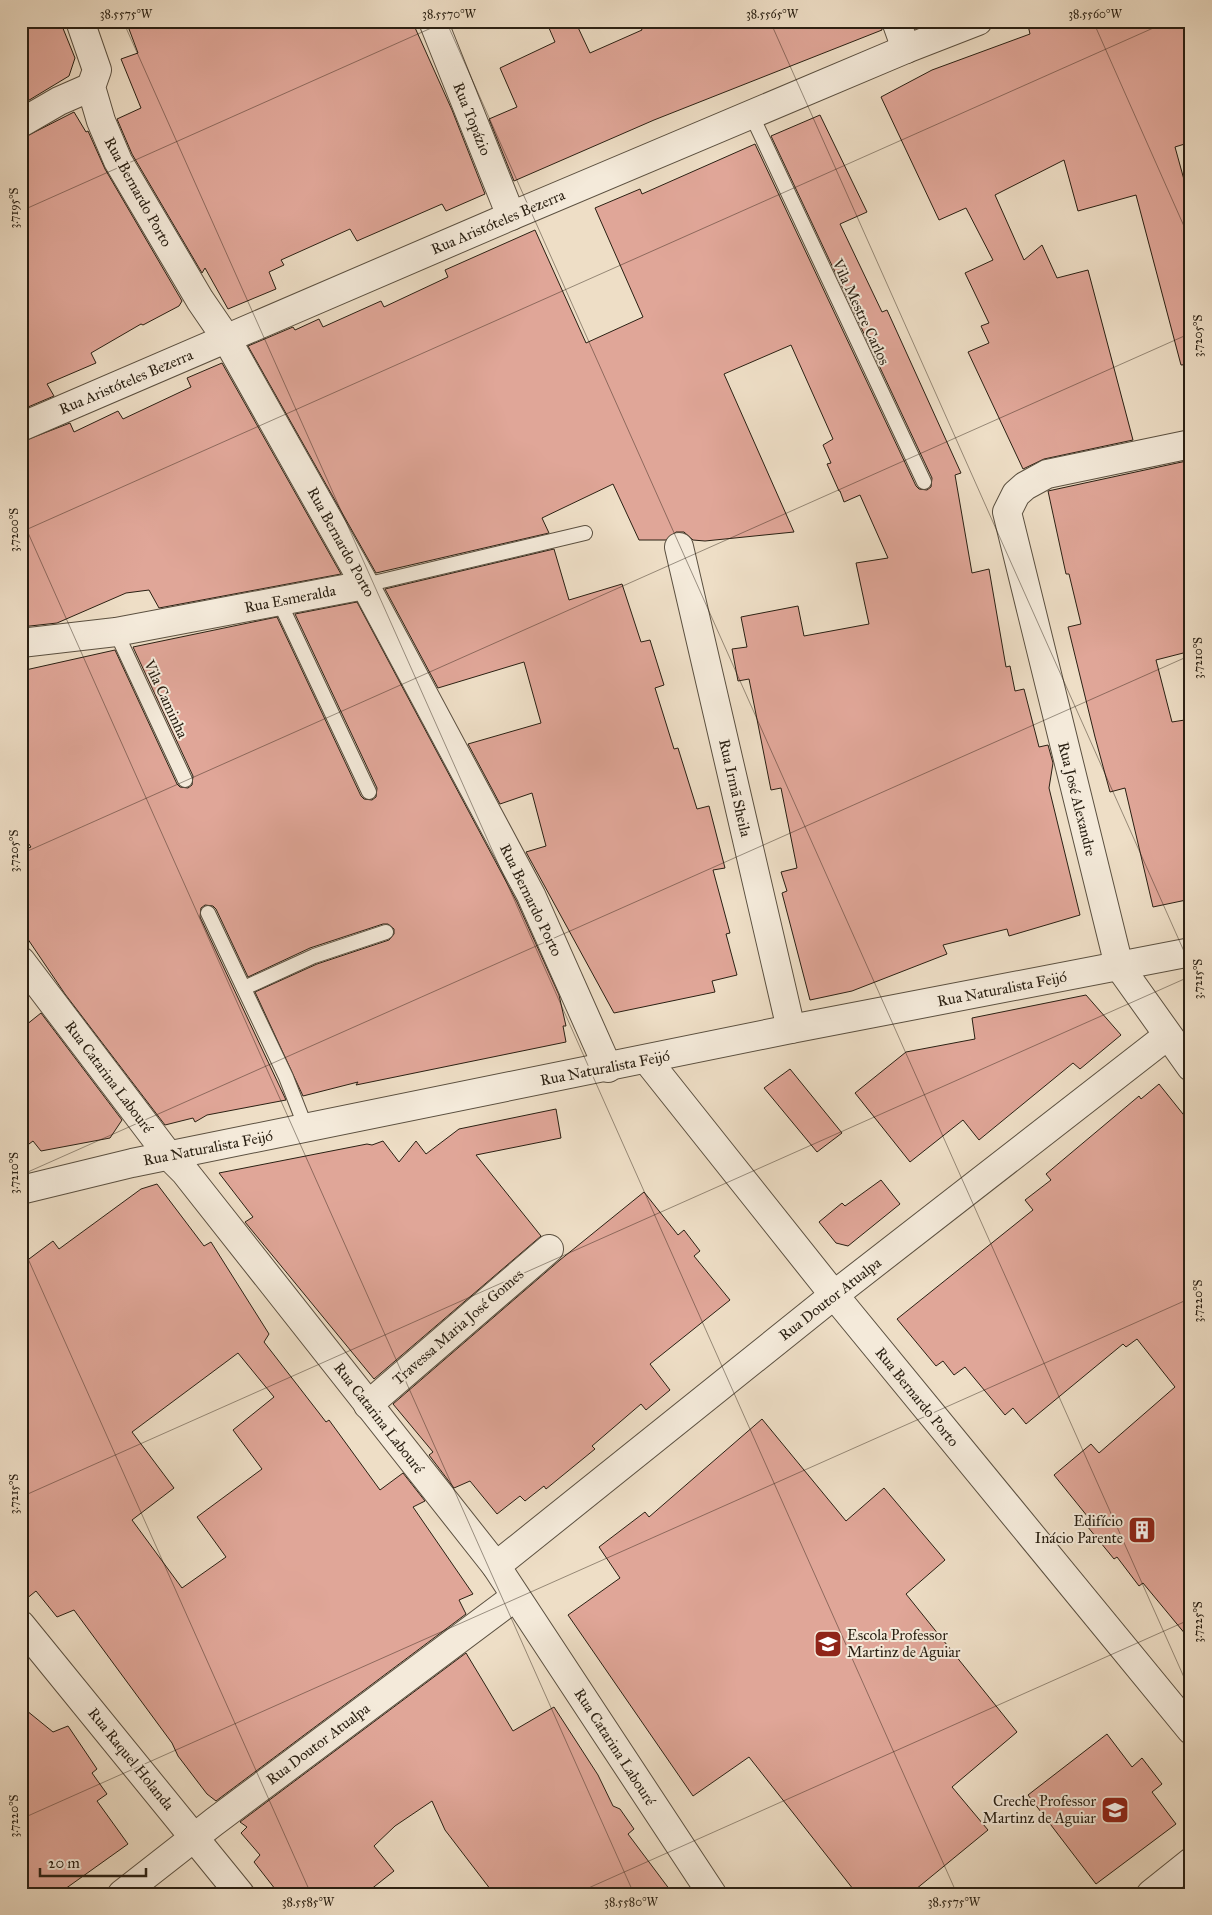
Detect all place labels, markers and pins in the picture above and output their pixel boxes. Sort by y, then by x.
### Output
place label: Edifício Inácio Parente [1035,1512,1123,1547]
building icon: Edifício Inácio Parente [1127,1515,1157,1545]
place label: Escola Professor Martinz de Aguiar [847,1626,961,1661]
school or university icon: Escola Professor Martinz de Aguiar [813,1629,843,1659]
place label: Creche Professor Martinz de Aguiar [983,1792,1096,1827]
school or university icon: Creche Professor Martinz de Aguiar [1100,1795,1130,1825]

